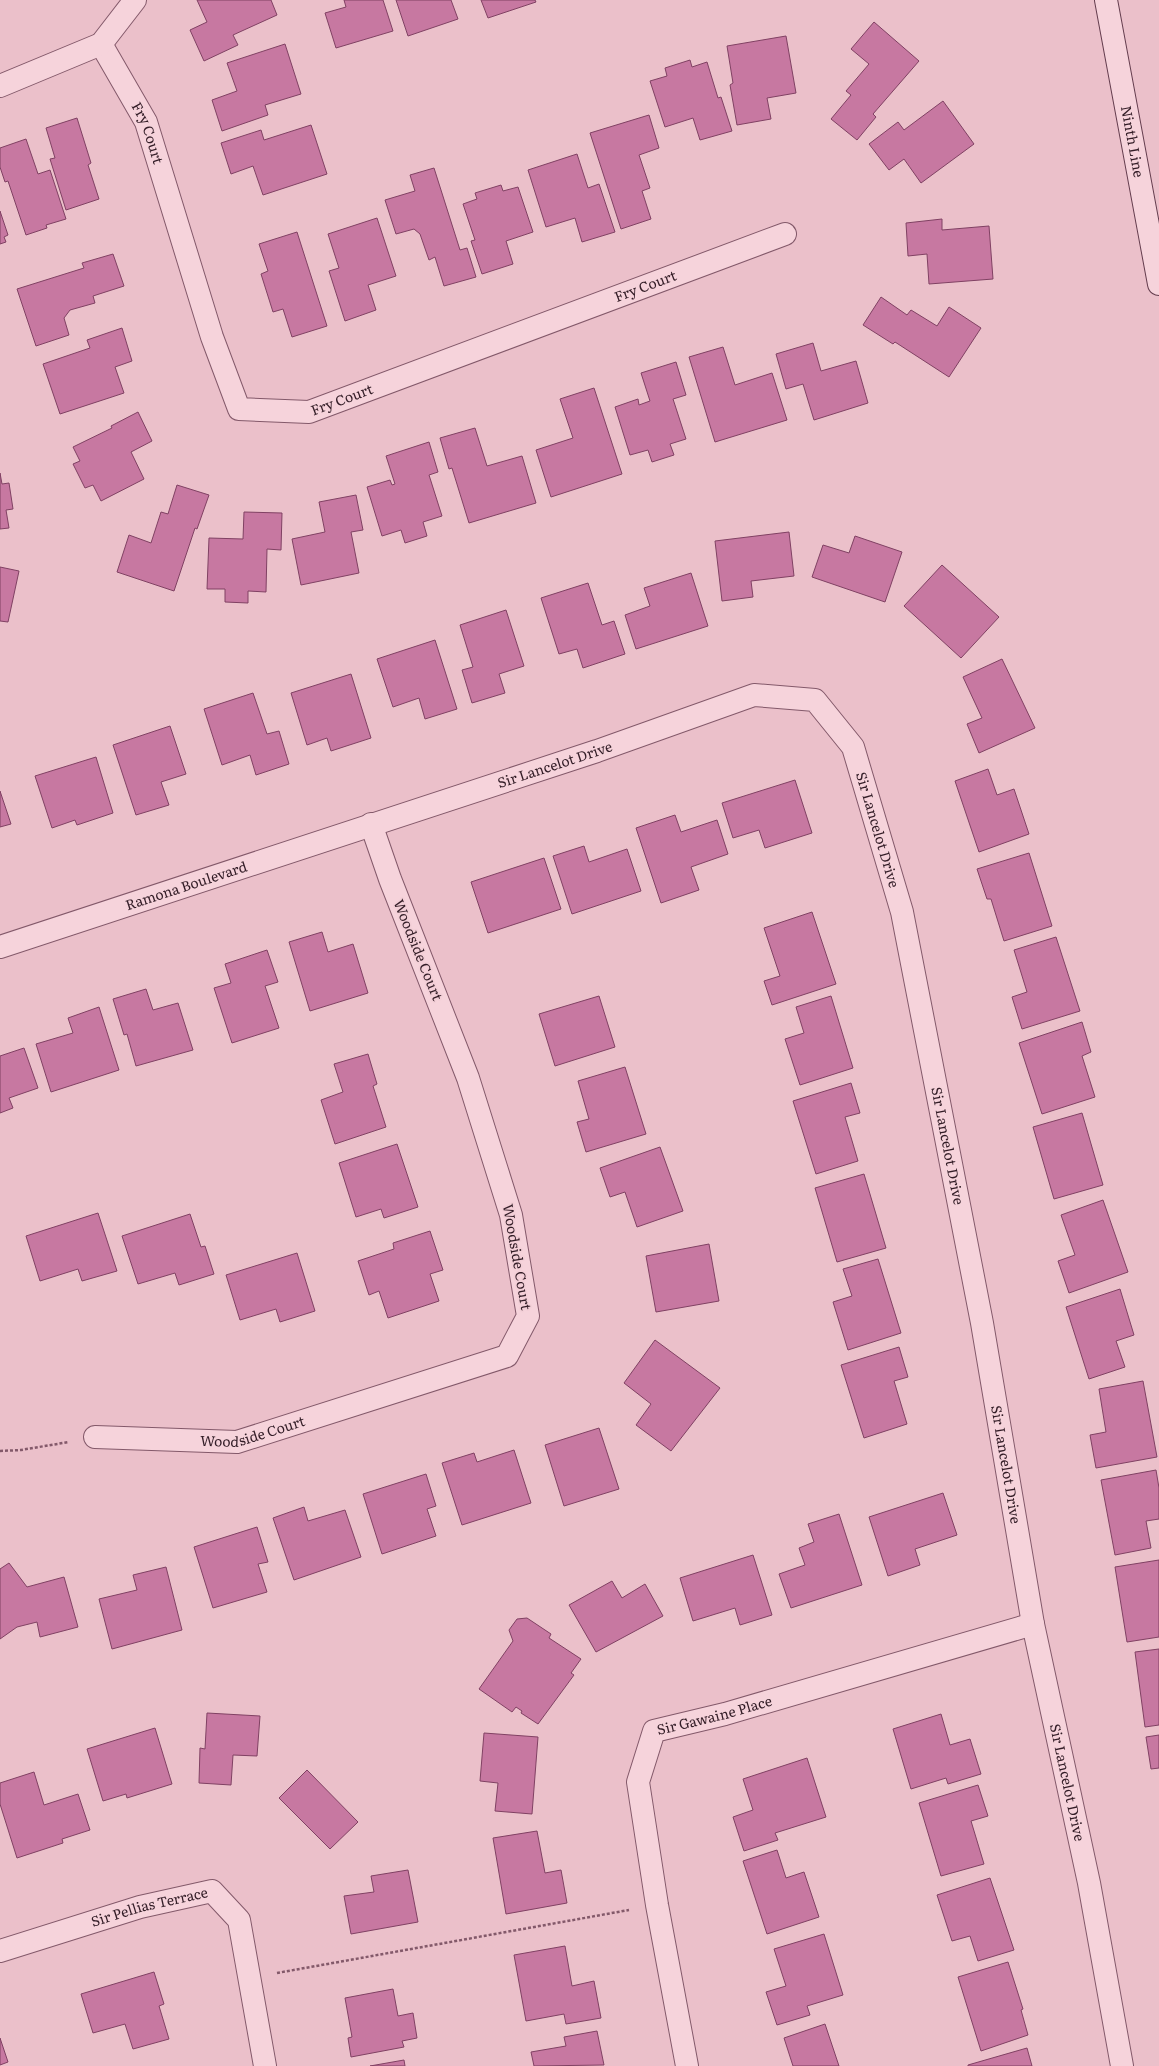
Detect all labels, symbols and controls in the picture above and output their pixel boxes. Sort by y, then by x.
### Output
street label: Fry Court [127,98,169,166]
street label: Ninth Line [1117,104,1150,179]
street label: Fry Court [611,264,679,306]
street label: Fry Court [308,378,376,420]
street label: Sir Lancelot Drive [494,735,615,792]
street label: Sir Lancelot Drive [852,769,905,890]
street label: Ramona Boulevard [122,855,250,914]
street label: Woodside Court [390,896,448,1004]
street label: Sir Lancelot Drive [927,1085,970,1206]
street label: Woodside Court [499,1202,537,1312]
street label: Sir Lancelot Drive [987,1404,1027,1525]
street label: Woodside Court [200,1410,307,1451]
street label: Sir Gawaine Place [655,1690,774,1739]
street label: Sir Lancelot Drive [1046,1722,1091,1843]
street label: Sir Pellias Terrace [88,1881,210,1931]

